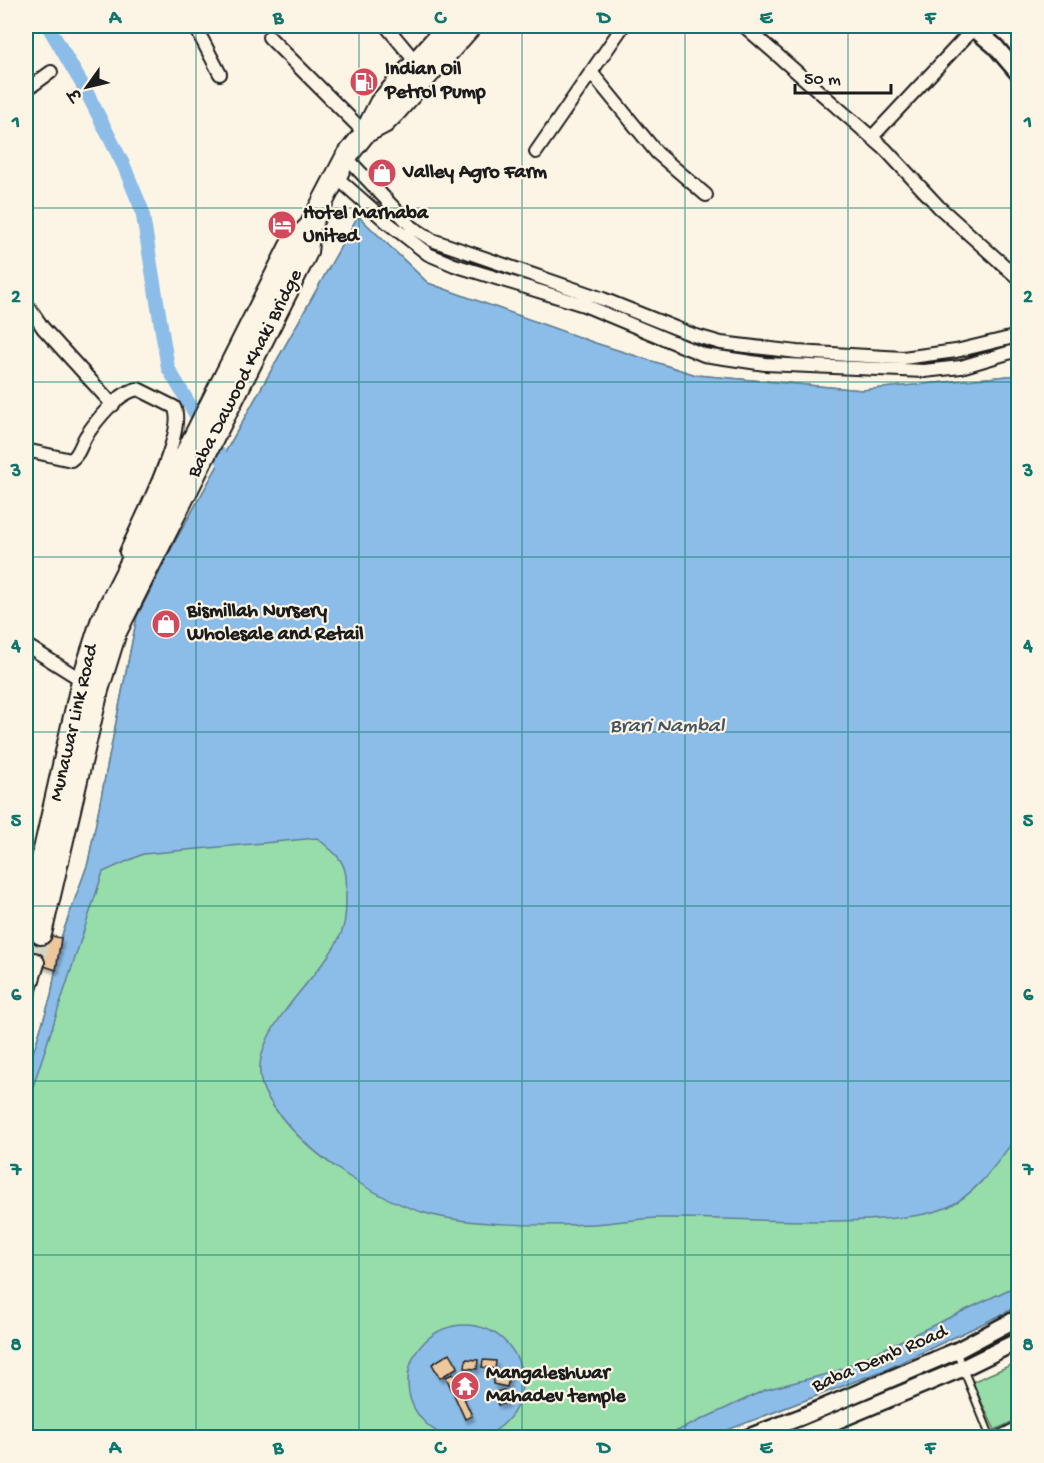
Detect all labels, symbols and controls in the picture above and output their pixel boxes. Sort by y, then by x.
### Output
text: A [108,8,123,31]
text: B [272,8,284,31]
text: C [434,8,448,31]
text: D [595,8,611,31]
text: E [760,8,774,31]
text: F [924,8,937,31]
north arrow [57,57,117,117]
scale bar [795,57,891,95]
place label: Indian Oil Petrol Pump [384,59,486,105]
fuel station icon: Indian Oil Petrol Pump [348,66,380,98]
text: 50 m [804,70,841,91]
text: उ [66,83,89,105]
text: 1 [11,112,20,135]
text: 1 [1023,112,1032,135]
shop icon: Valley Agro Farm [366,157,398,189]
place label: Valley Agro Farm [402,162,548,185]
place label: Hotel Marhaba United [303,203,429,249]
hotel icon: Hotel Marhaba United [266,209,298,241]
street label: Baba Dawood Khaki Bridge [183,265,309,483]
text: 2 [11,287,21,310]
text: 2 [1023,287,1033,310]
text: 3 [10,461,21,484]
text: 3 [1022,461,1033,484]
place label: Bismillah Nursery Wholesale and Retail [186,601,364,647]
shop icon: Bismillah Nursery Wholesale and Retail [150,608,182,640]
text: 4 [10,636,21,659]
text: 4 [1022,636,1033,659]
street label: Munawar Link Road [46,640,105,804]
water label: Brari Nambal [610,715,726,740]
text: 5 [11,811,22,834]
text: 5 [1023,811,1034,834]
text: 6 [11,985,22,1008]
text: 6 [1023,985,1034,1008]
text: 7 [10,1160,23,1183]
text: 7 [1022,1160,1035,1183]
street label: Baba Demb Road [808,1320,953,1399]
text: 8 [11,1335,22,1358]
text: 8 [1023,1335,1034,1358]
place label: Mangaleshwar Mahadev temple [486,1363,626,1409]
temple icon: Mangaleshwar Mahadev temple [449,1370,481,1402]
text: A [108,1438,123,1461]
text: B [272,1438,284,1461]
text: C [434,1438,448,1461]
text: D [595,1438,611,1461]
text: E [760,1438,774,1461]
text: F [924,1438,937,1461]

